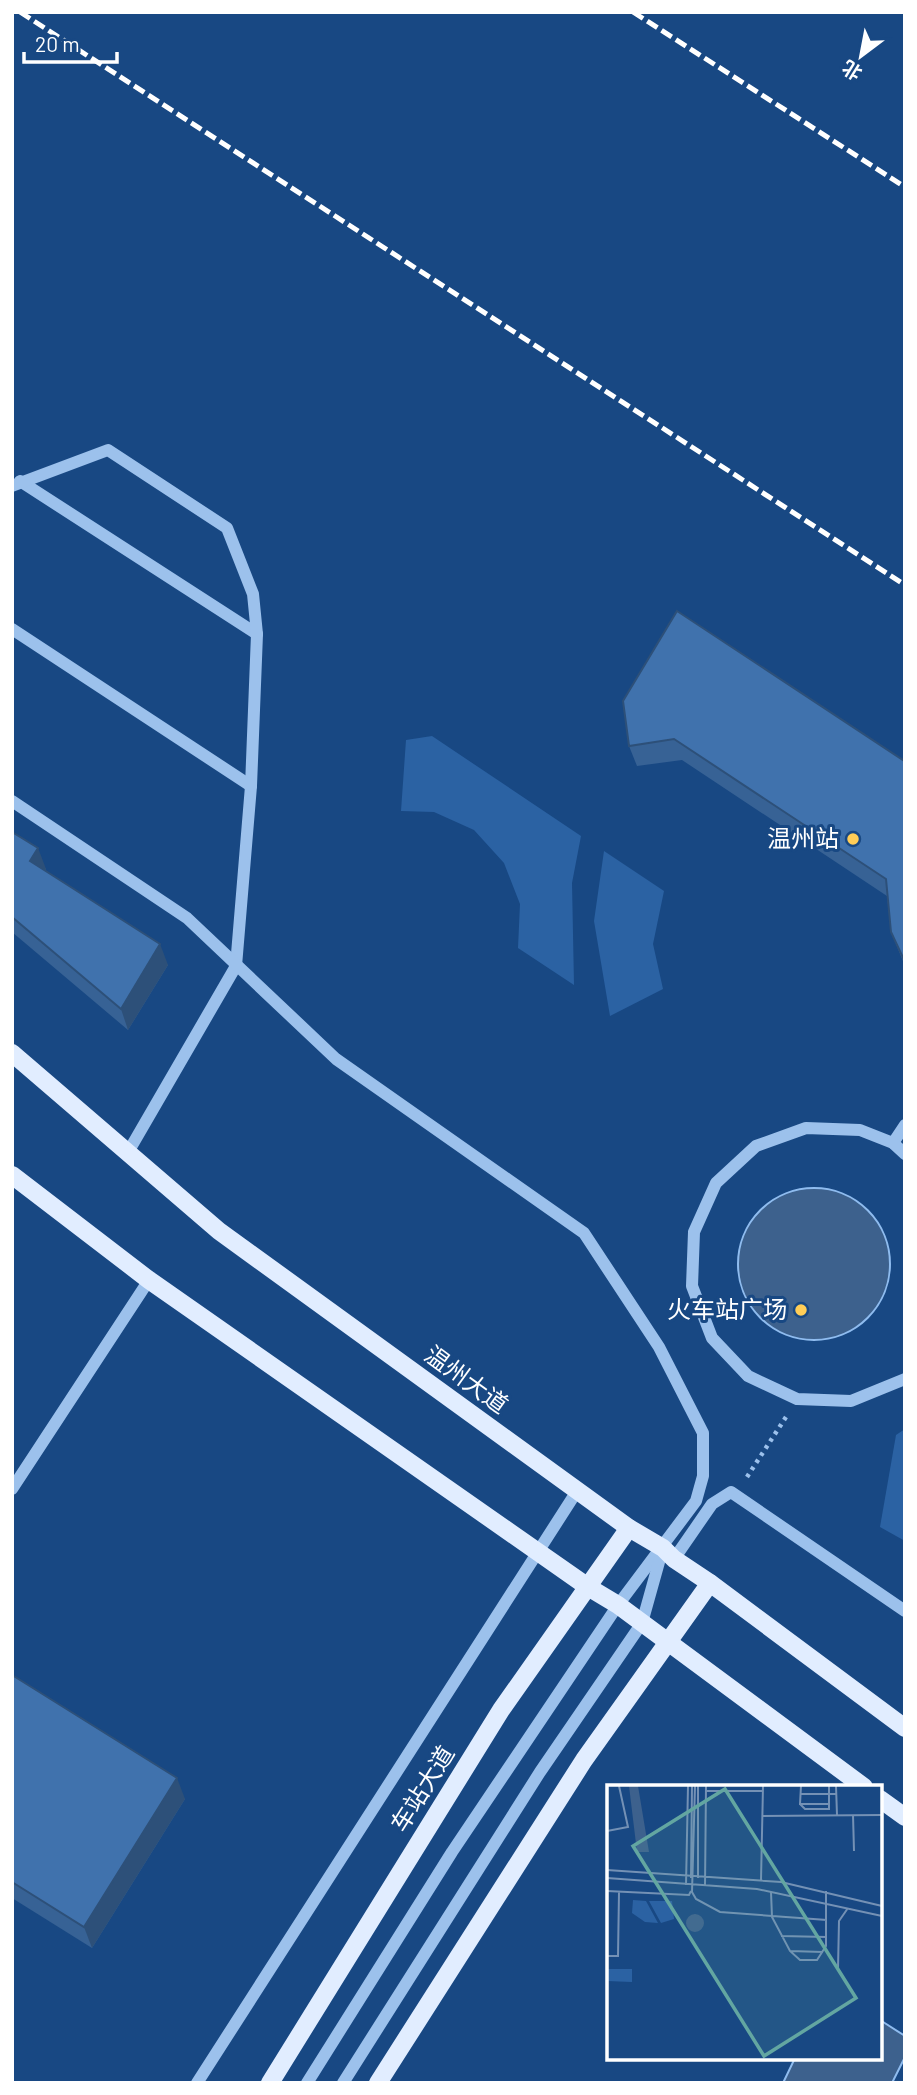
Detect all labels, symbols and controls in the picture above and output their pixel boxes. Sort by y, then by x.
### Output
scale bar [24,21,117,65]
north arrow [826,21,896,91]
text: 20 m [35,31,80,56]
text: 北 [838,56,866,86]
place label: 温州站 [767,823,839,852]
marker: 温州站 [845,831,861,847]
place label: 火车站广场 [667,1294,787,1323]
marker: 火车站广场 [793,1302,809,1318]
street label: 温州大道 [420,1339,514,1419]
street label: 车站大道 [384,1740,459,1837]
inset map [607,1785,882,2060]

